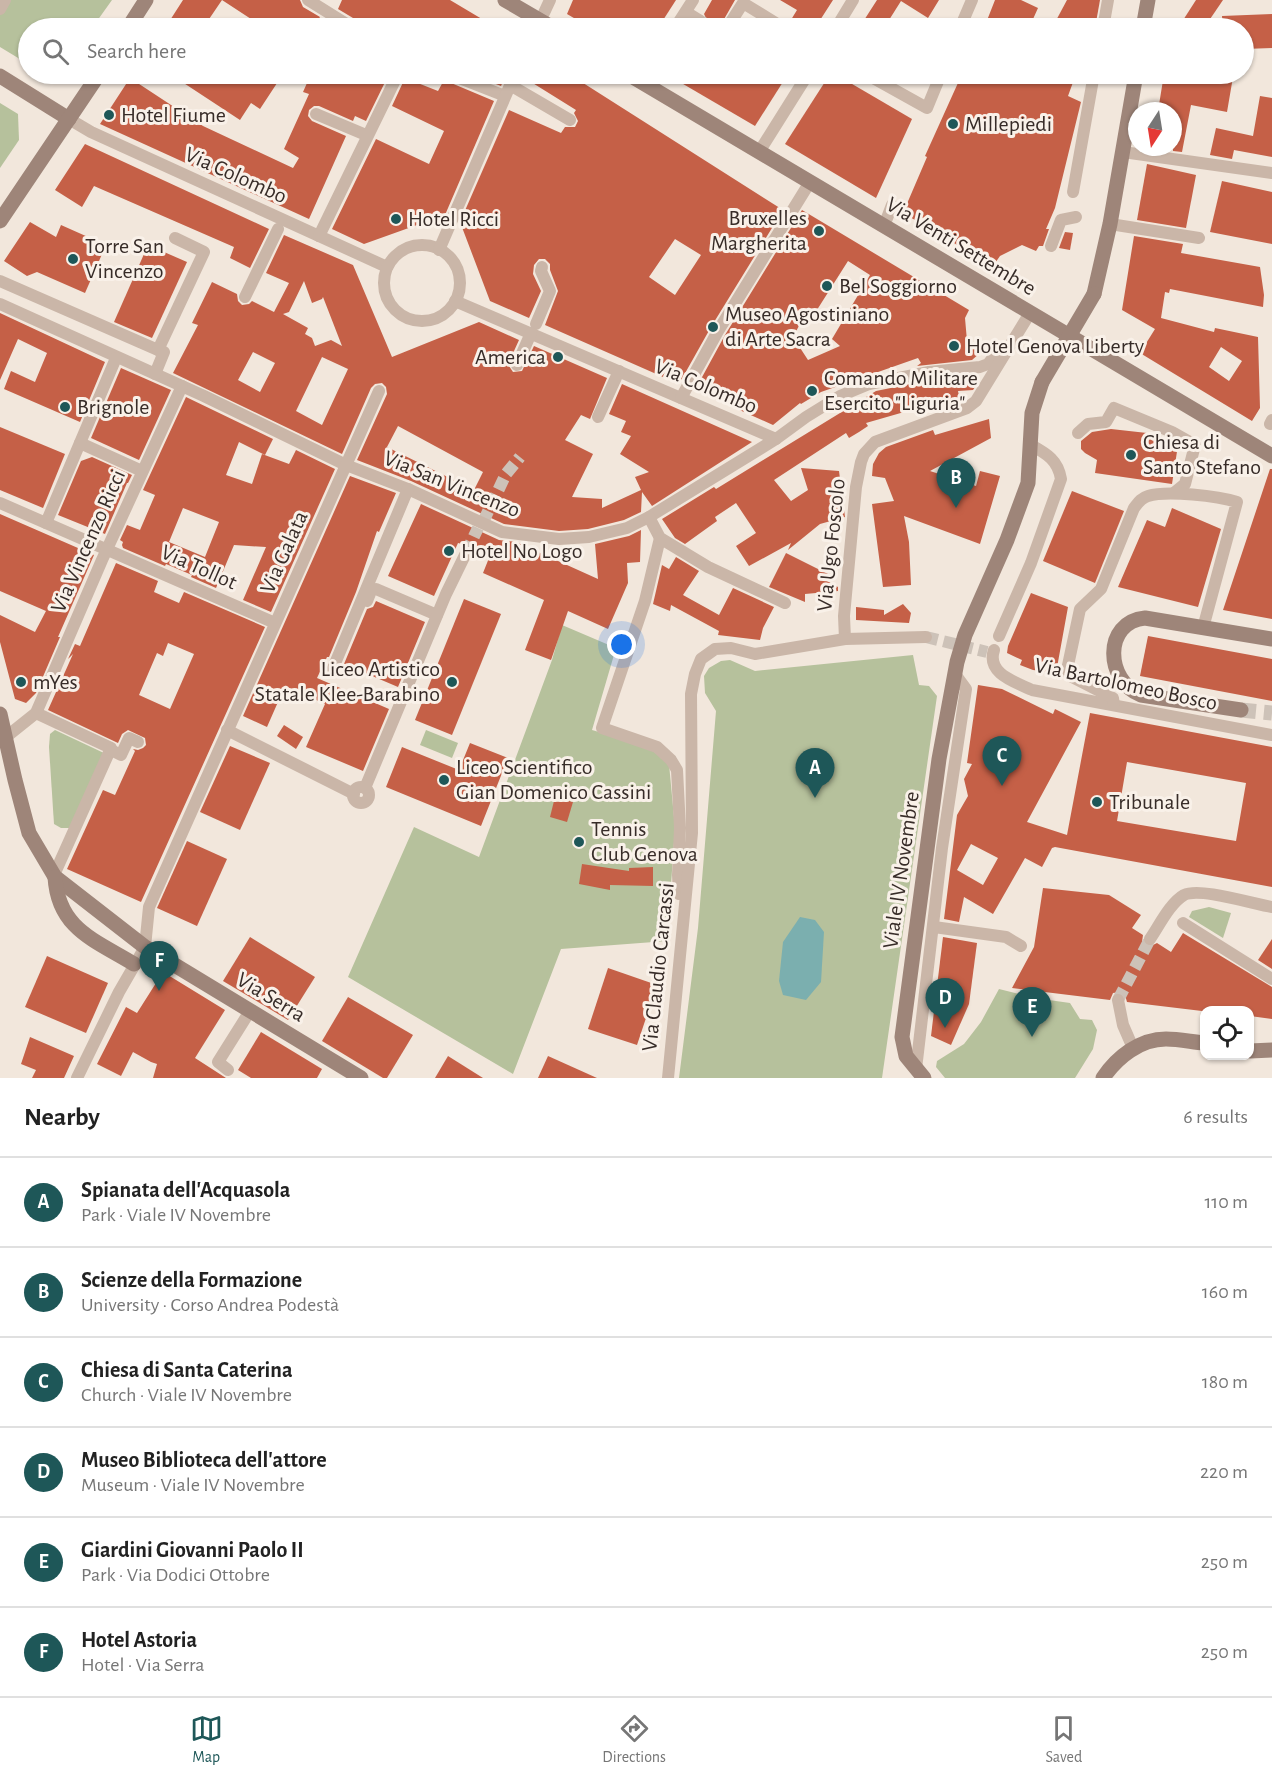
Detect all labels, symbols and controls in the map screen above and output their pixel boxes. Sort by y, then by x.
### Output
search box [18,18,1254,84]
icon: search [39,35,72,68]
text: Search here [87,40,186,62]
north arrow [1128,102,1182,156]
place label: Hotel Fiume [121,104,226,126]
marker: Hotel Fiume [102,108,116,122]
place label: Millepiedi [965,113,1052,135]
marker: Millepiedi [946,117,960,131]
street label: Via Colombo [182,143,290,207]
street label: Via Venti Settembre [882,193,1040,299]
place label: Bruxelles Margherita [711,207,807,254]
place label: Hotel Ricci [408,208,499,230]
marker: Hotel Ricci [389,212,403,226]
marker: Bruxelles Margherita [812,224,826,238]
place label: Torre San Vincenzo [85,235,164,282]
marker: Torre San Vincenzo [66,252,80,266]
place label: Bel Soggiorno [839,275,957,297]
marker: Bel Soggiorno [820,279,834,293]
place label: Museo Agostiniano di Arte Sacra [725,303,889,350]
marker: Museo Agostiniano di Arte Sacra [706,320,720,334]
place label: Hotel Genova Liberty [966,335,1145,357]
marker: Hotel Genova Liberty [947,339,961,353]
place label: America [475,346,546,368]
marker: America [551,350,565,364]
street label: Via Colombo [652,355,760,417]
place label: Comando Militare Esercito "Liguria" [824,367,978,414]
marker: Comando Militare Esercito "Liguria" [805,384,819,398]
place label: Brignole [77,396,149,418]
marker: Brignole [58,400,72,414]
place label: Chiesa di Santo Stefano [1143,431,1261,478]
street label: Via San Vincenzo [381,447,523,521]
marker: Chiesa di Santo Stefano [1124,448,1138,462]
pin: B [936,458,976,508]
street label: Via Vincenzo Ricci [47,466,129,616]
street label: Via Ugo Foscolo [813,477,849,613]
street label: Via Galata [256,508,312,596]
place label: Hotel No Logo [461,540,583,562]
street label: Via Tollot [158,541,240,593]
marker: Hotel No Logo [442,544,456,558]
your location [607,630,636,659]
street label: Via Bartolomeo Bosco [1033,654,1219,714]
place label: Liceo Artistico Statale Klee-Barabino [255,658,440,705]
place label: mYes [33,671,78,693]
marker: mYes [14,675,28,689]
marker: Liceo Artistico Statale Klee-Barabino [445,675,459,689]
pin: C [982,736,1022,786]
pin: A [796,748,834,798]
place label: Liceo Scientifico Gian Domenico Cassini [456,756,651,803]
marker: Liceo Scientifico Gian Domenico Cassini [437,773,451,787]
street label: Viale IV Novembre [879,790,923,950]
place label: Tribunale [1109,791,1190,813]
marker: Tribunale [1090,795,1104,809]
place label: Tennis Club Genova [591,818,698,865]
marker: Tennis Club Genova [572,835,586,849]
street label: Via Claudio Carcassi [638,882,678,1052]
pin: F [140,942,178,991]
street label: Via Serra [233,968,309,1026]
pin: D [926,978,964,1028]
pin: E [1012,988,1052,1037]
map controls [1200,1006,1254,1060]
button: locate [1200,1006,1254,1060]
text: Nearby [24,1104,100,1130]
text: 6 results [1183,1107,1248,1127]
text: Spianata dell'Acquasola [81,1179,290,1201]
text: A [38,1192,50,1212]
text: 110 m [1204,1192,1248,1212]
text: Park · Viale IV Novembre [81,1205,271,1225]
text: Scienze della Formazione [81,1269,302,1291]
text: B [38,1282,49,1302]
text: 160 m [1202,1282,1248,1302]
text: University · Corso Andrea Podestà [81,1295,339,1315]
text: Chiesa di Santa Caterina [81,1359,293,1381]
text: C [38,1372,49,1392]
text: 180 m [1202,1372,1248,1392]
text: Church · Viale IV Novembre [81,1385,292,1405]
text: Museo Biblioteca dell'attore [81,1449,327,1471]
text: D [37,1462,50,1482]
text: 220 m [1200,1462,1248,1482]
text: Museum · Viale IV Novembre [81,1475,305,1495]
text: Giardini Giovanni Paolo II [81,1539,304,1561]
text: E [38,1552,49,1572]
text: 250 m [1201,1552,1248,1572]
text: Park · Via Dodici Ottobre [81,1565,270,1585]
text: Hotel Astoria [81,1629,197,1651]
text: F [39,1642,48,1662]
text: 250 m [1201,1642,1248,1662]
text: Hotel · Via Serra [81,1655,204,1675]
tab: Map [190,1712,223,1767]
tab: Directions [602,1712,666,1767]
tab: Saved [1046,1712,1082,1767]

